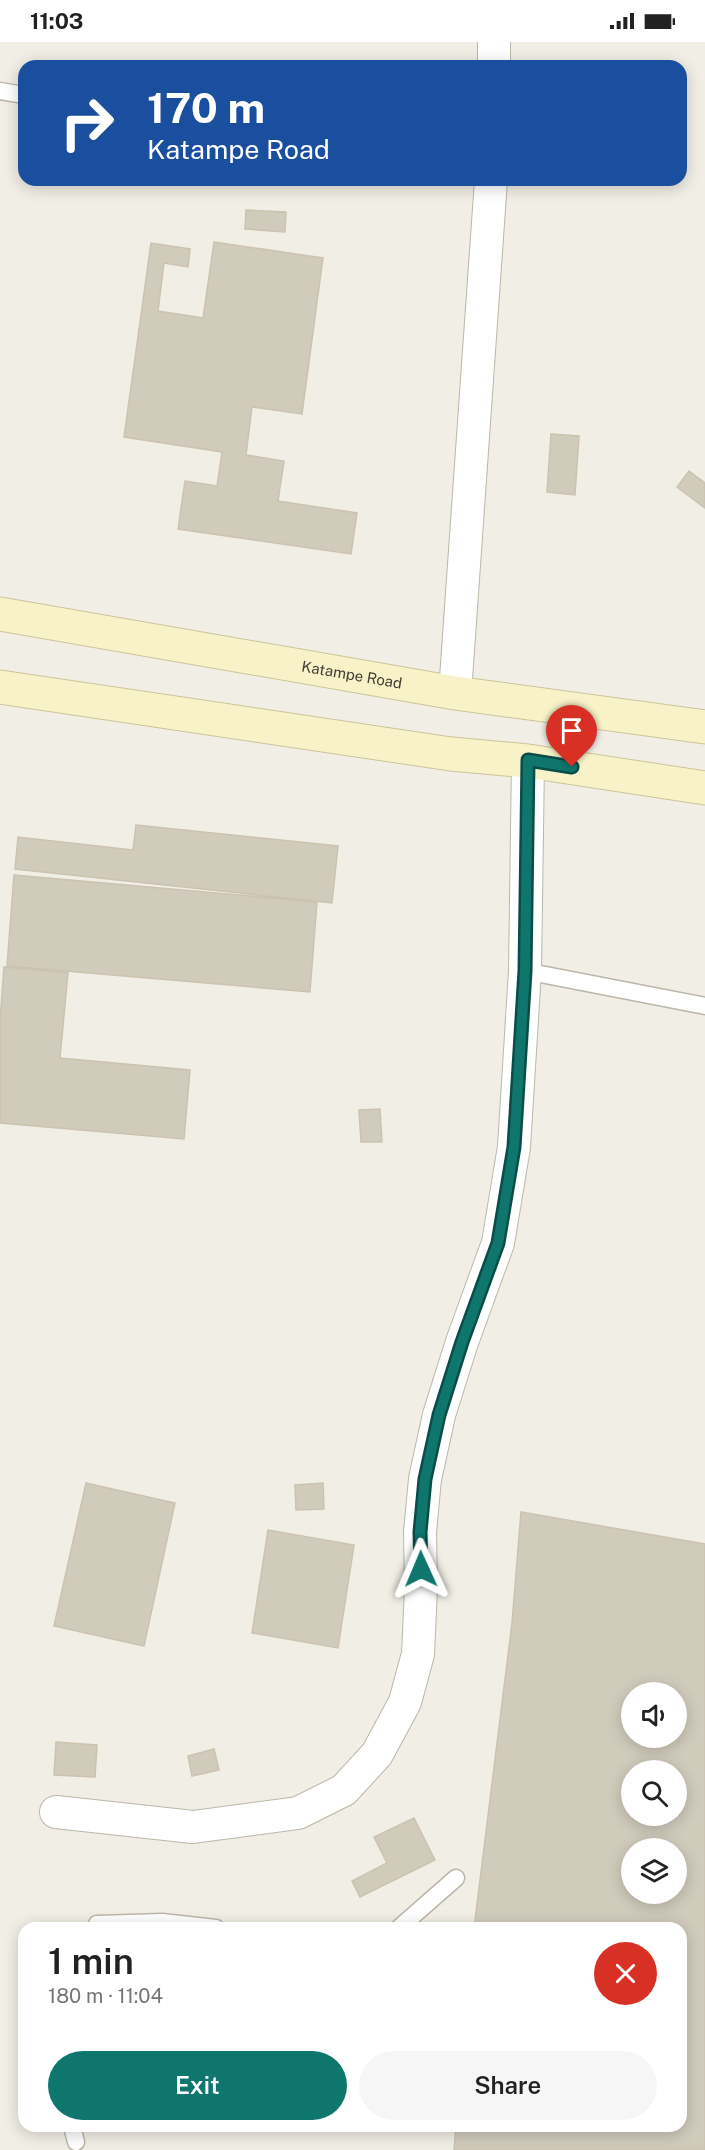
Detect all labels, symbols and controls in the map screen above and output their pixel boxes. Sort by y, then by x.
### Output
text: 11:03 [30,8,84,34]
text: 170 m [147,83,265,132]
icon: right [48,84,126,162]
text: Katampe Road [147,133,330,165]
street label: Katampe Road [300,658,403,692]
pin [546,705,597,767]
icon: arrive [555,714,588,747]
position arrow [389,1537,453,1601]
map controls [621,1682,687,1904]
button: sound [621,1682,687,1748]
button: search [621,1760,687,1826]
button: layers [621,1838,687,1904]
text: 1 min [48,1940,134,1982]
button: close [594,1942,657,2005]
text: 180 m · 11:04 [48,1984,163,2008]
button: Exit [48,2051,347,2120]
button: Share [359,2051,657,2120]

